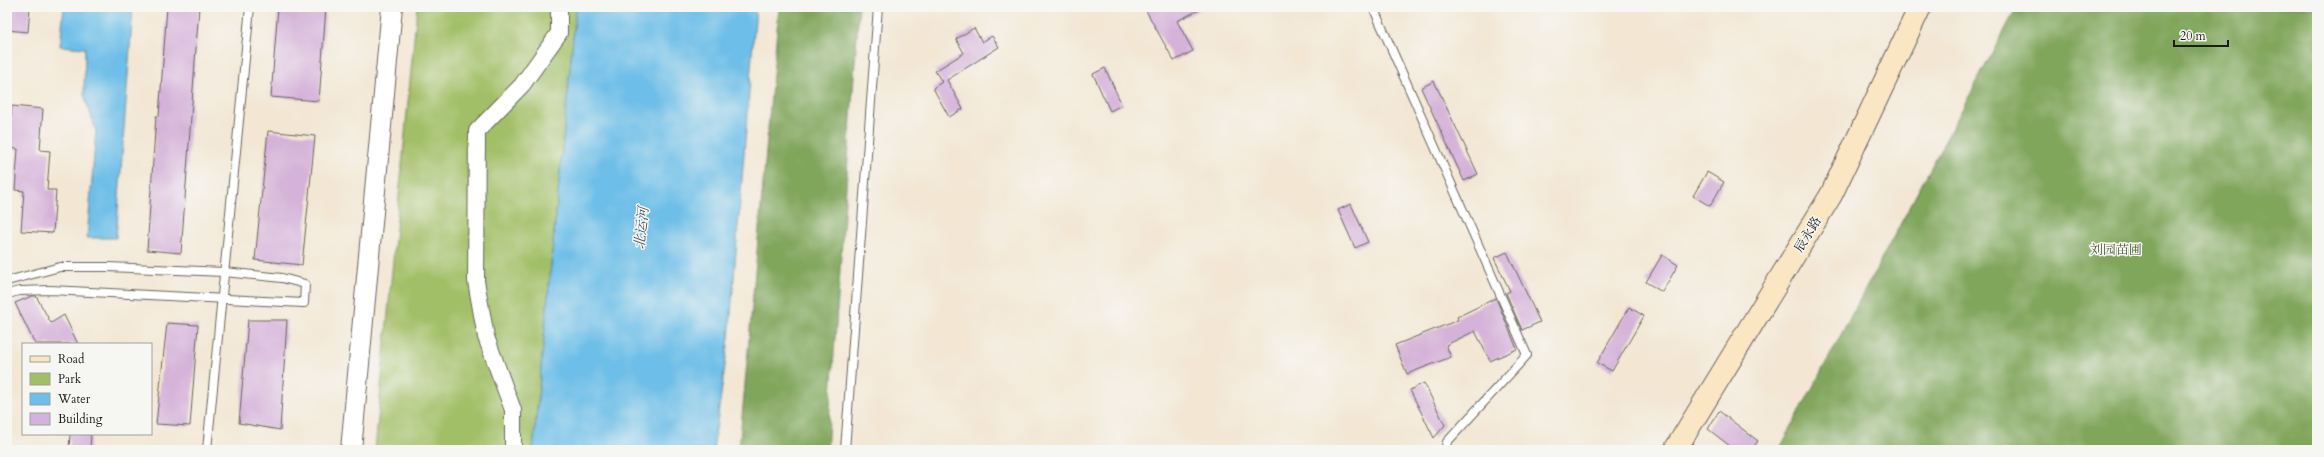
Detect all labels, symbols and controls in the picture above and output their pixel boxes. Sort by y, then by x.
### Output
scale bar [2174,22,2228,48]
text: 20 m [2180,28,2207,44]
water label: 北运河 [630,203,653,250]
street label: 辰永路 [1790,213,1826,256]
park label: 刘园苗圃 [2090,241,2142,259]
legend [22,343,152,435]
text: Road [58,351,85,367]
text: Park [58,371,82,387]
text: Water [57,391,91,407]
text: Building [58,411,103,427]

